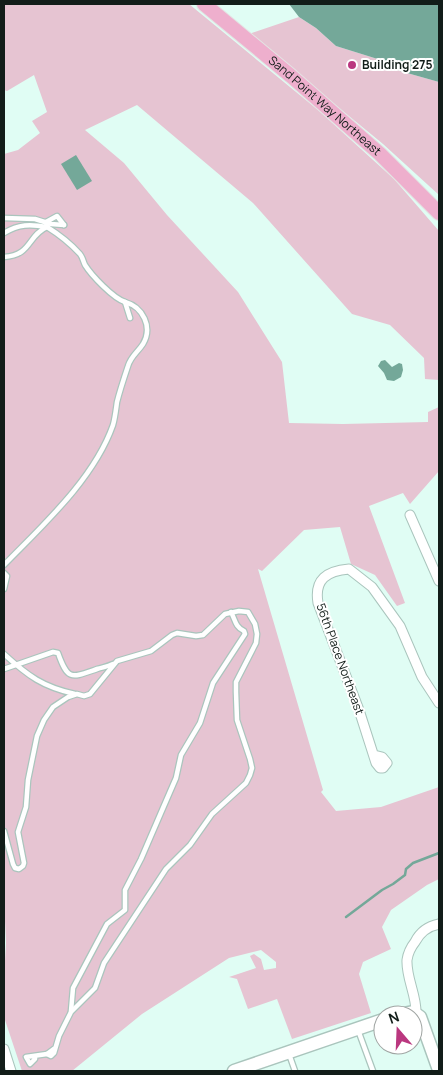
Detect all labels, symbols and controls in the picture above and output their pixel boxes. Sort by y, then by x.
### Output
street label: Sand Point Way Northeast [265,52,385,159]
place label: Building 275 [362,56,432,73]
marker: Building 275 [346,59,358,71]
street label: 56th Place Northeast [312,601,369,717]
north arrow [373,1005,423,1055]
text: N [386,1007,401,1028]

